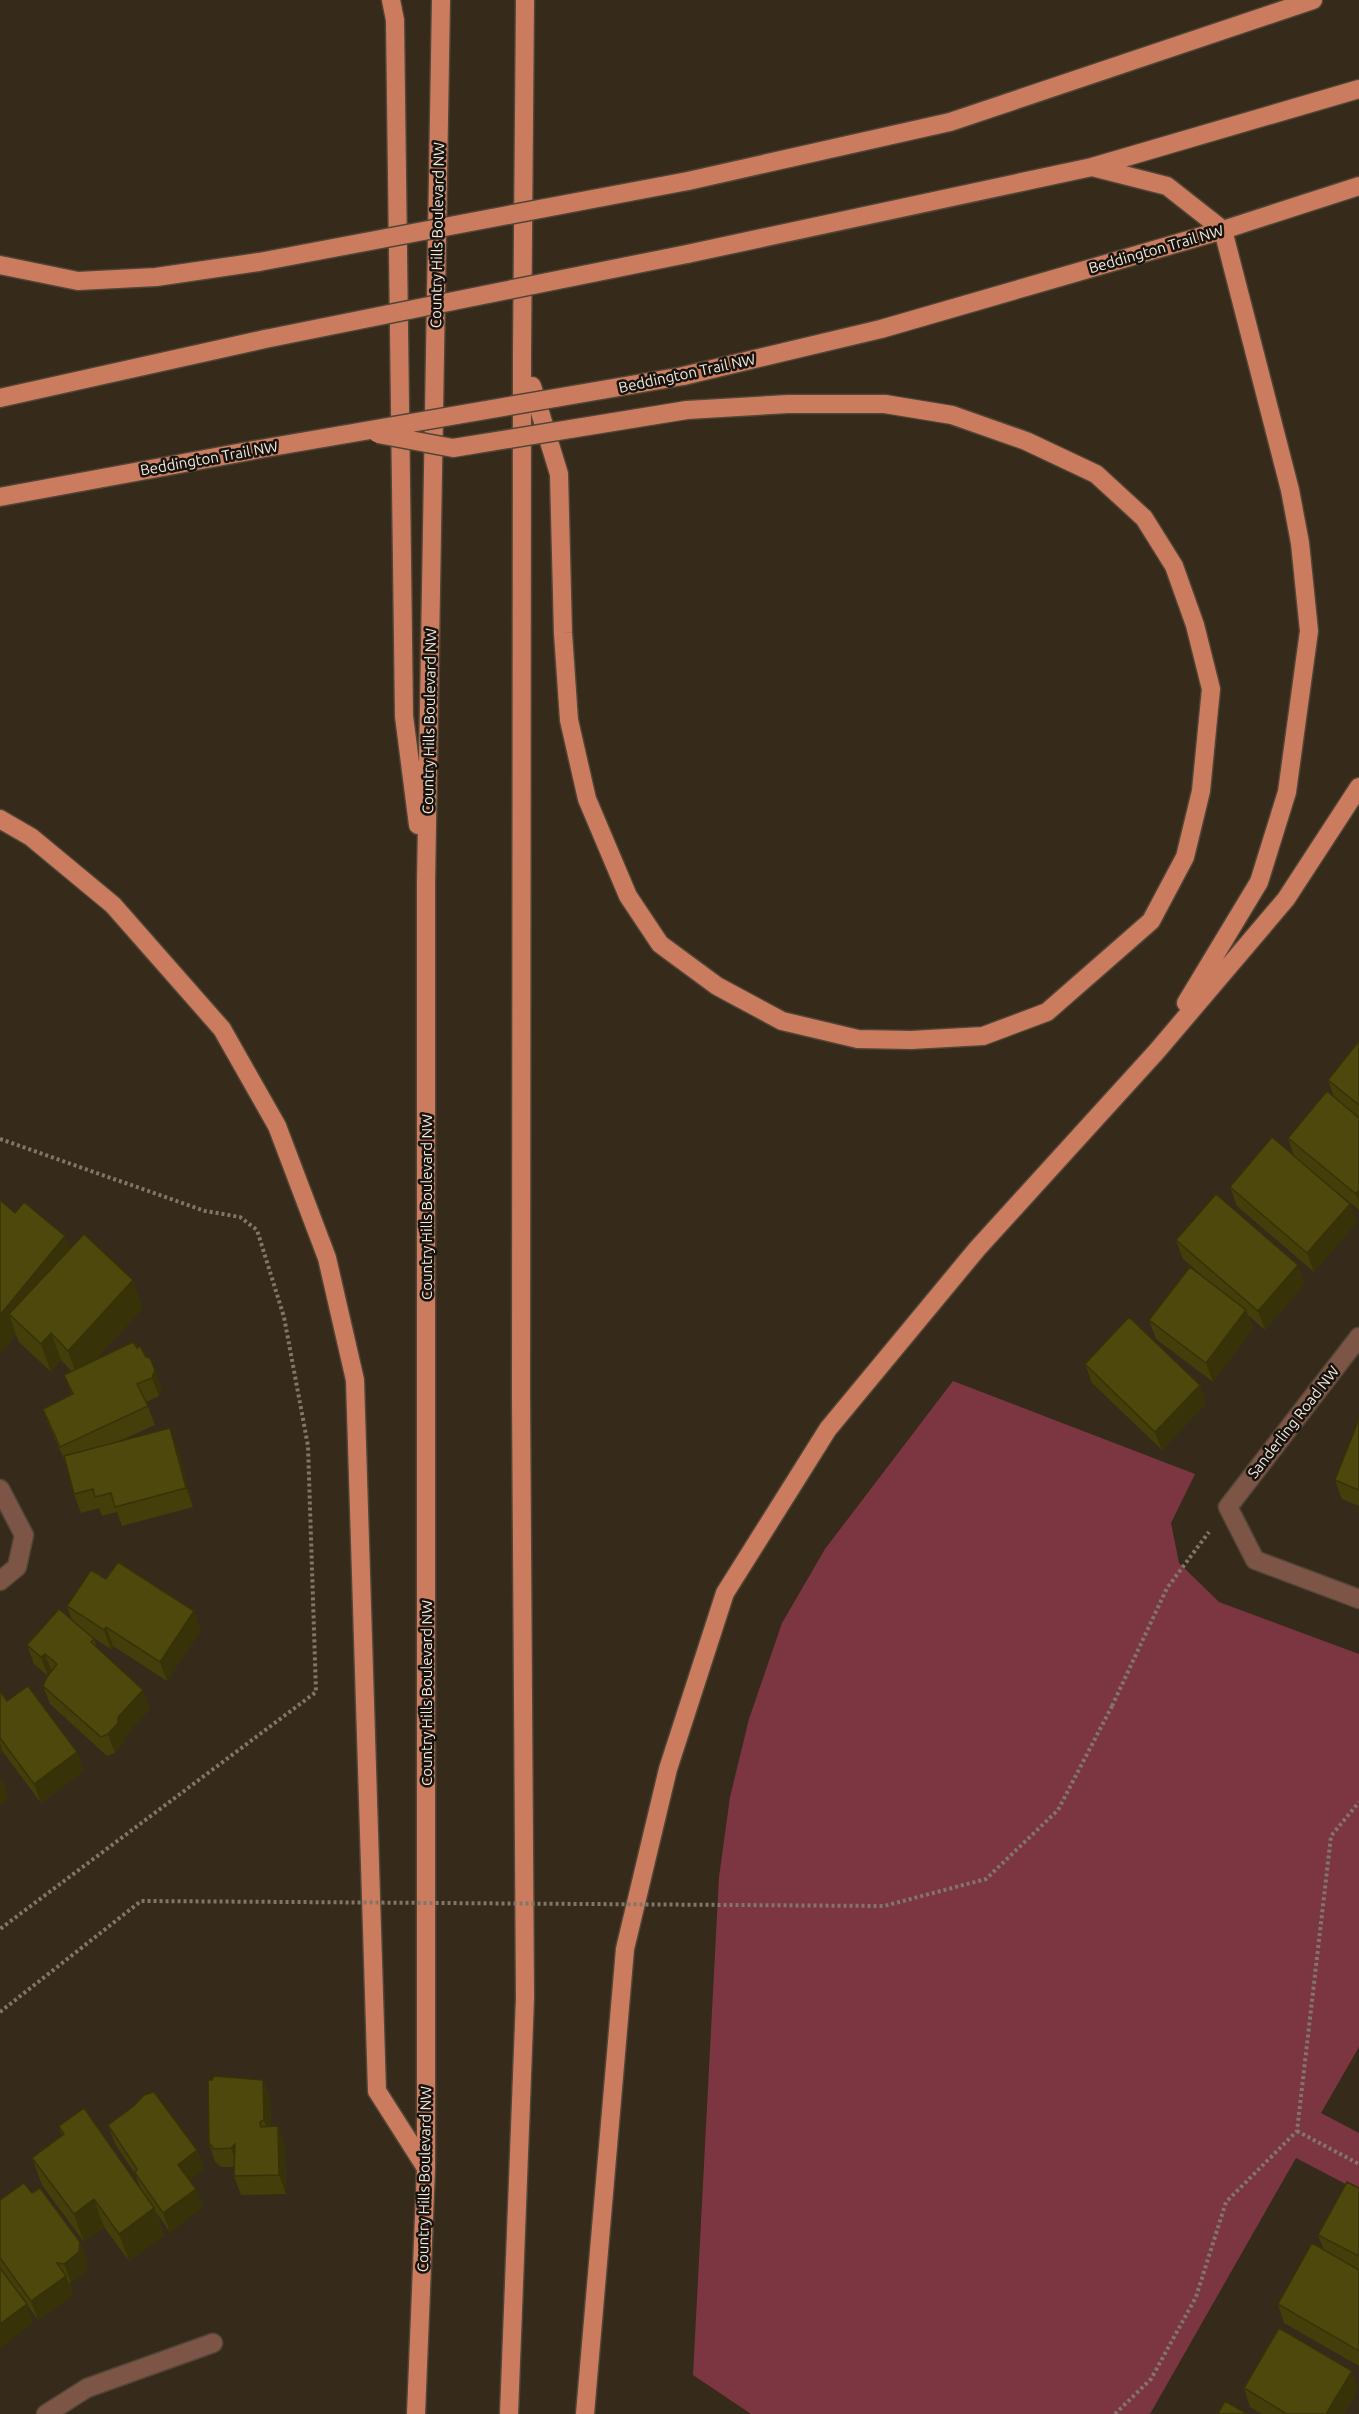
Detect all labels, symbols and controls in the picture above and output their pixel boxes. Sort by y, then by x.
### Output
street label: Country Hills Boulevard NW [427,142,447,328]
street label: Beddington Trail NW [1087,222,1226,276]
street label: Beddington Trail NW [617,350,757,396]
street label: Beddington Trail NW [139,437,279,478]
street label: Country Hills Boulevard NW [419,628,439,814]
street label: Country Hills Boulevard NW [418,1114,435,1300]
street label: Sanderling Road NW [1244,1362,1342,1481]
street label: Country Hills Boulevard NW [418,1600,435,1786]
street label: Country Hills Boulevard NW [414,2086,434,2272]

